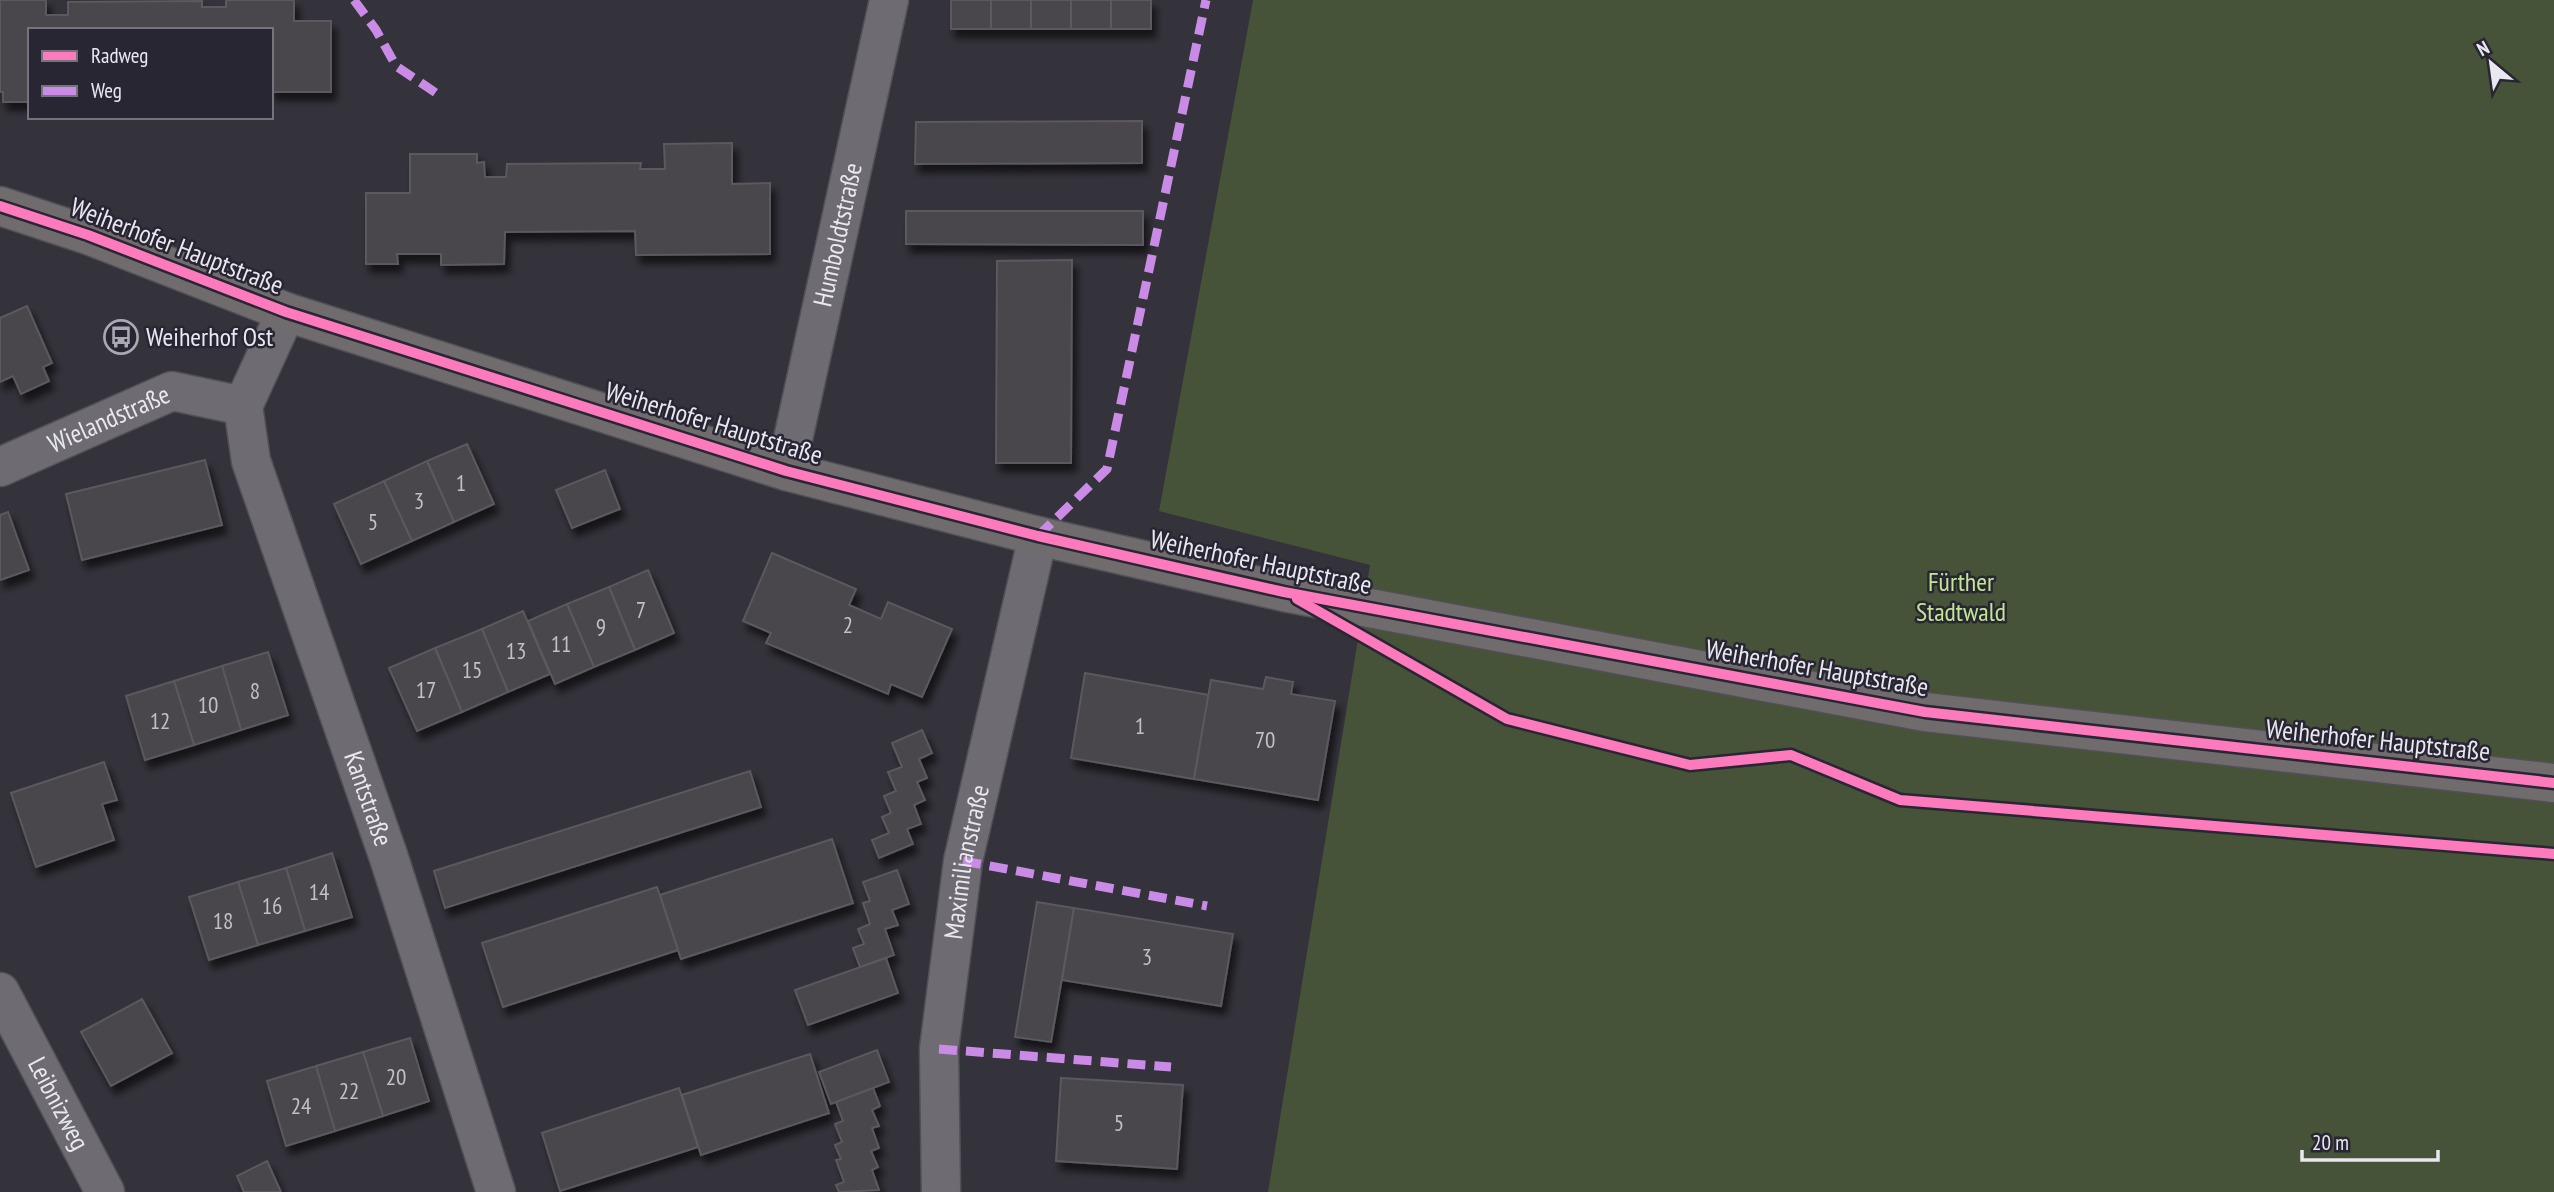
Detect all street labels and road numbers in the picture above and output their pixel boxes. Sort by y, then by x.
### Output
street label: Humboldtstraße [805,160,869,309]
street label: Weiherhofer Hauptstraße [66,190,288,301]
street label: Weiherhofer Hauptstraße [602,374,827,471]
street label: Wielandstraße [43,377,175,460]
street label: Weiherhofer Hauptstraße [1147,522,1375,601]
street label: Weiherhofer Hauptstraße [1703,632,1931,703]
street label: Weiherhofer Hauptstraße [2264,711,2492,768]
street label: Kantstraße [337,747,401,850]
street label: Maximilianstraße [936,781,996,941]
street label: Leibnizweg [21,1051,97,1156]

